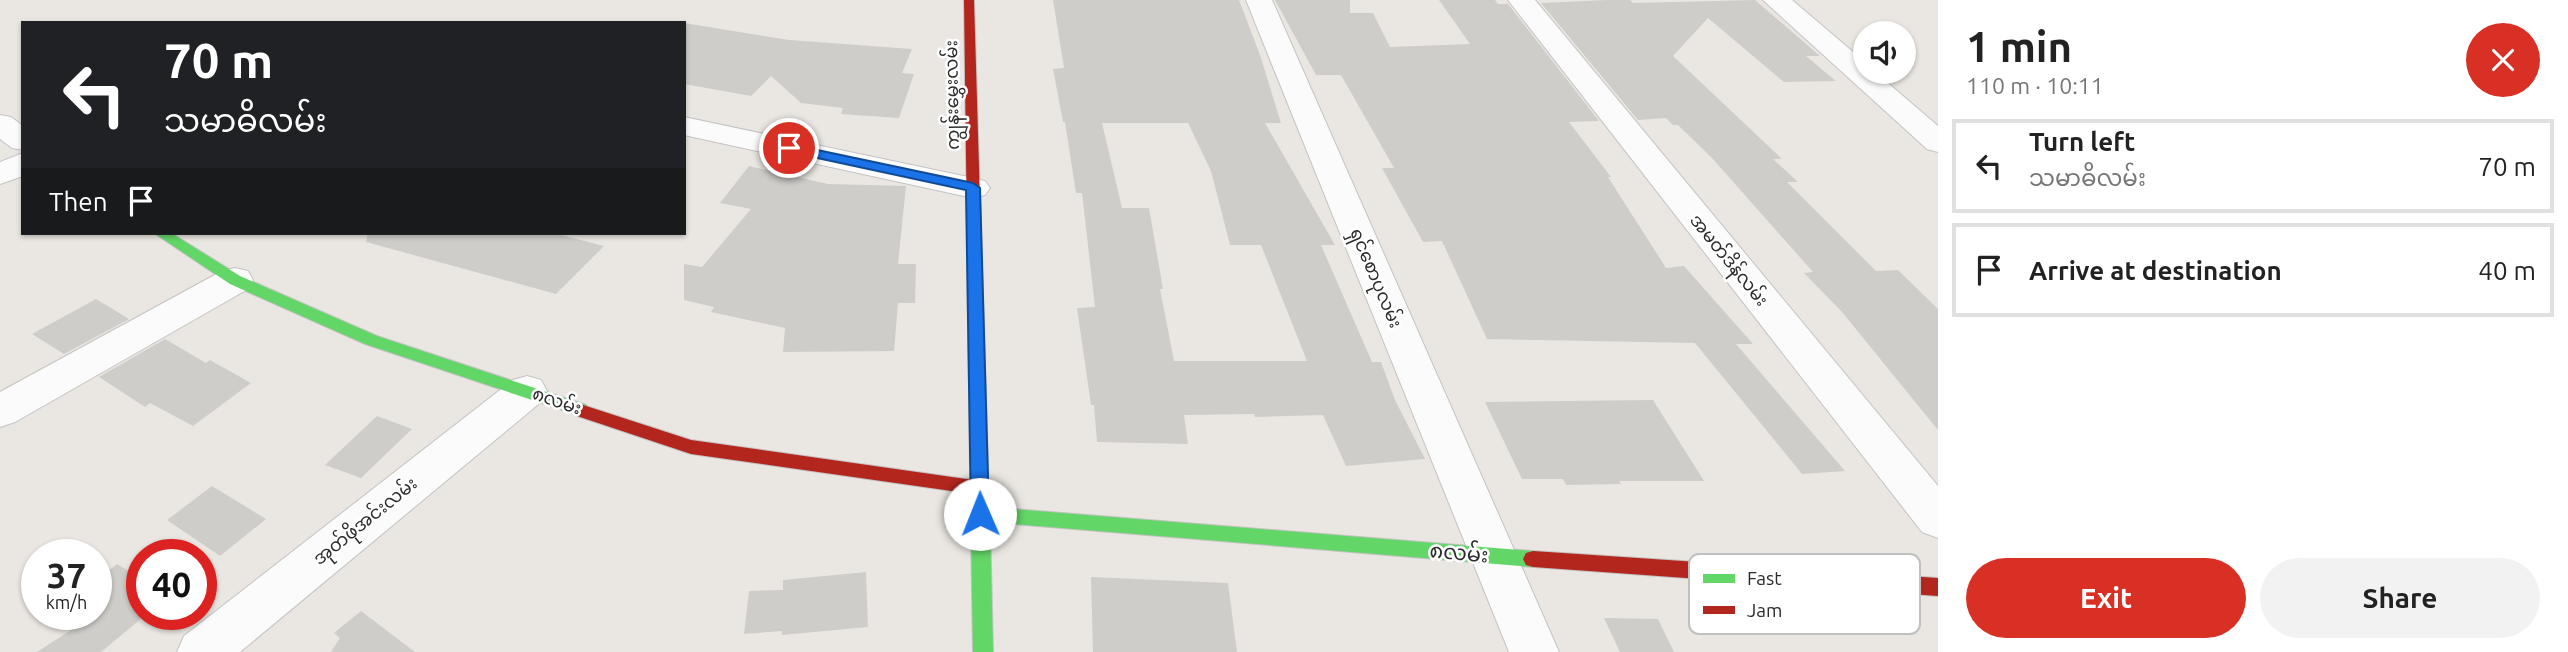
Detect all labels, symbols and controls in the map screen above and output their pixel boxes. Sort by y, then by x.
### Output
map controls [1853,21,1916,84]
button: sound [1853,21,1916,84]
text: 1 min [1966,23,2072,70]
button: close [2466,23,2540,97]
text: 70 m [164,32,273,87]
street label: ကျွန်းမွှေးလမ်း [938,40,970,150]
icon: left [49,49,140,140]
text: 110 m · 10:11 [1966,73,2104,98]
text: သမာဓိလမ်း [164,102,327,138]
pin [759,118,819,178]
text: Turn left [2029,127,2135,156]
icon: arrive [770,129,808,167]
icon: left [1970,147,2008,185]
text: 70 m [2478,152,2536,181]
text: သမာဓိလမ်း [2029,165,2146,190]
icon: arrive [122,182,160,220]
text: Then [49,187,108,216]
street label: အမတ်ဒိန်လမ်း [1682,208,1775,313]
street label: ရှင်စောပုလမ်း [1341,224,1409,333]
icon: arrive [1970,251,2008,289]
text: Arrive at destination [2029,256,2282,285]
text: 40 m [2478,256,2536,285]
street label: ၈လမ်း [530,381,585,418]
street label: အုတ်ဖိုအင်းလမ်း [307,470,424,573]
position arrow [943,477,1017,551]
street label: ၈လမ်း [1429,534,1490,567]
speed limit sign: 40 [126,539,217,630]
legend [1689,554,1920,634]
text: 37 [47,555,86,595]
button: Exit [1966,558,2246,638]
button: Share [2260,558,2540,638]
text: Fast [1747,567,1782,589]
text: km/h [46,592,87,612]
text: Jam [1747,599,1783,621]

